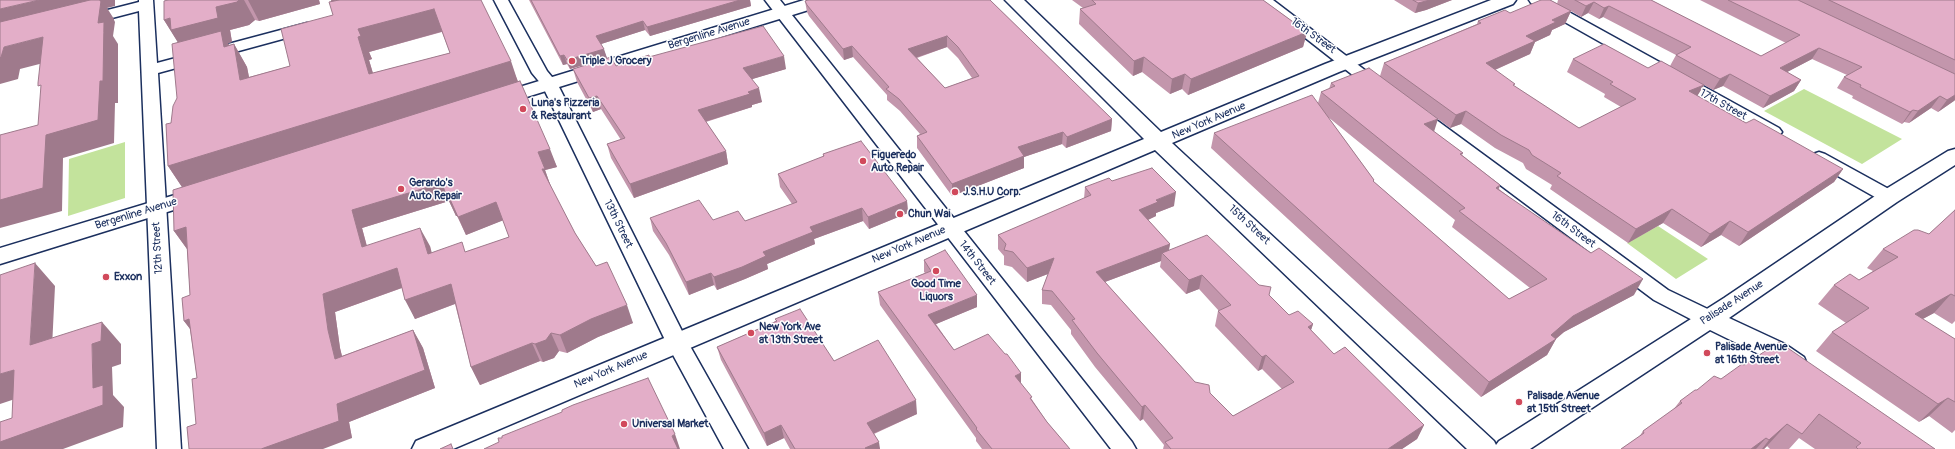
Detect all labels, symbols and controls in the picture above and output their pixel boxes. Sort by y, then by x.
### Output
street label: Bergenline Avenue [666,15,752,53]
street label: 16th Street [1288,15,1338,57]
place label: Triple J Grocery [580,54,651,68]
marker: Triple J Grocery [567,56,577,66]
street label: 17th Street [1697,87,1749,123]
place label: Luna's Pizzeria & Restaurant [531,96,599,122]
street label: New York Avenue [1170,100,1248,142]
marker: Luna's Pizzeria & Restaurant [518,104,528,114]
place label: Figueredo Auto Repair [871,148,924,174]
marker: Figueredo Auto Repair [858,156,868,166]
place label: Gerardo's Auto Repair [409,176,462,202]
marker: Gerardo's Auto Repair [396,184,406,194]
place label: J.S.H.U Corp. [963,185,1021,199]
marker: J.S.H.U Corp. [950,187,960,197]
street label: Bergenline Avenue [93,195,179,233]
street label: 13th Street [601,198,635,250]
street label: 15th Street [1225,202,1273,248]
place label: Chun Wai [908,207,951,221]
marker: Chun Wai [895,209,905,219]
street label: 16th Street [1548,209,1598,251]
street label: 12th Street [150,222,166,274]
street label: New York Avenue [870,224,948,266]
street label: 14th Street [956,238,998,288]
marker: Good Time Liquors [931,266,941,276]
place label: Exxon [114,270,142,284]
marker: Exxon [101,272,111,282]
place label: Good Time Liquors [911,277,961,303]
street label: Palisade Avenue [1698,278,1766,328]
place label: New York Ave at 13th Street [759,320,823,346]
marker: New York Ave at 13th Street [746,328,756,338]
place label: Palisade Avenue at 16th Street [1715,340,1787,366]
marker: Palisade Avenue at 16th Street [1702,348,1712,358]
street label: New York Avenue [572,349,650,391]
place label: Palisade Avenue at 15th Street [1527,389,1599,415]
marker: Palisade Avenue at 15th Street [1514,397,1524,407]
place label: Universal Market [632,417,709,431]
marker: Universal Market [619,419,629,429]

